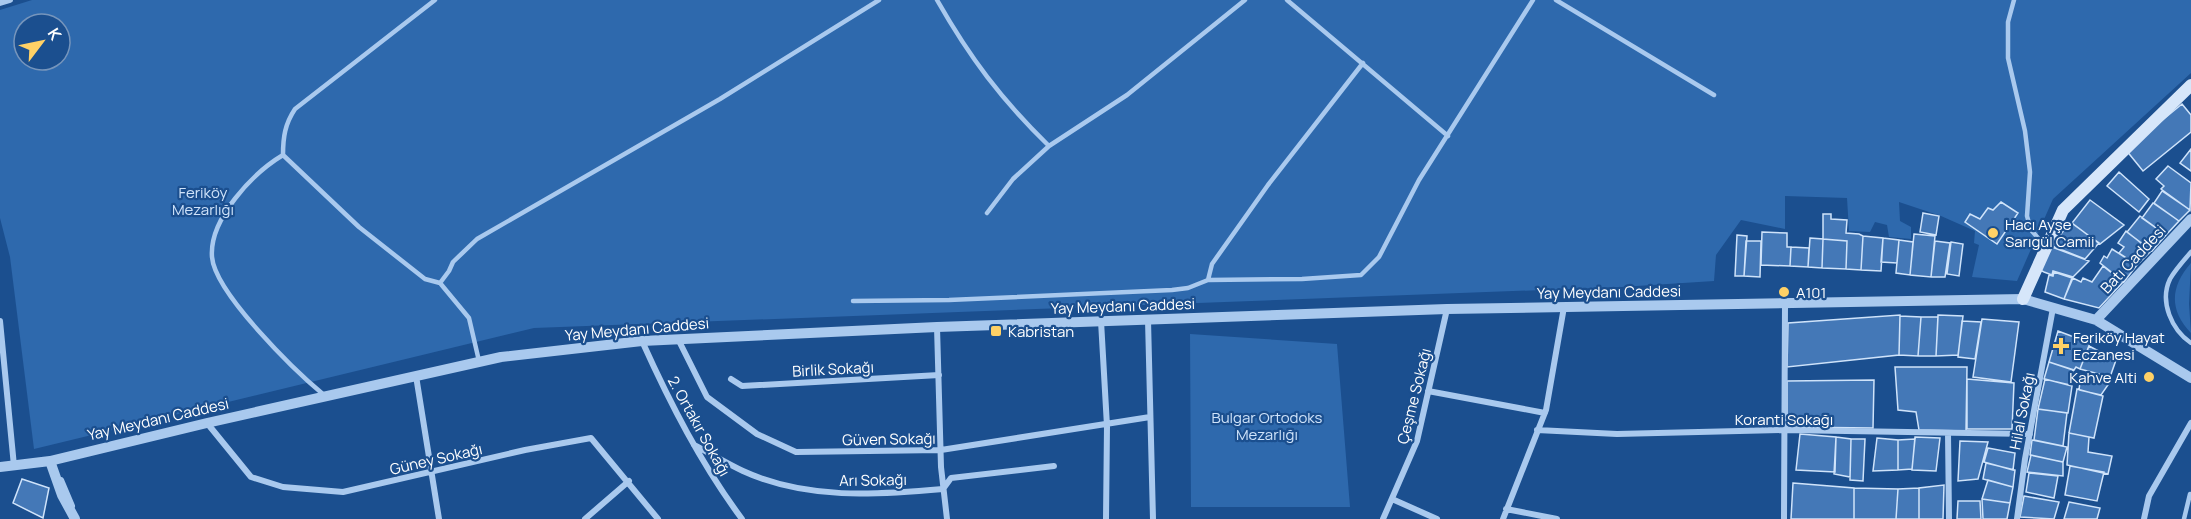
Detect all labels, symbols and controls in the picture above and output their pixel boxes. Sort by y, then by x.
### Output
north arrow [12,12,72,72]
text: K [43,24,67,45]
park label: Feriköy Mezarlığı [172,182,234,220]
place label: Hacı Ayşe Sarıgül Camii [2005,214,2095,252]
street label: Batı Caddesi [2096,220,2170,298]
marker: Hacı Ayşe Sarıgül Camii [1986,226,2000,240]
street label: Yay Meydanı Caddesi [1537,280,1681,304]
place label: A101 [1796,282,1826,303]
marker: A101 [1777,285,1791,299]
street label: Yay Meydanı Caddesi [1050,293,1196,319]
street label: Yay Meydanı Caddesi [564,312,710,346]
place label: Kabristan [1008,321,1074,342]
marker: Kabristan [989,324,1003,338]
place label: Feriköy Hayat Eczanesi [2073,327,2165,365]
marker: Feriköy Hayat Eczanesi [2054,339,2068,353]
street label: Çeşme Sokağı [1392,346,1436,446]
street label: Birlik Sokağı [792,356,874,382]
place label: Kahve Alti [2069,367,2137,388]
marker: Kahve Alti [2142,370,2156,384]
street label: Hilal Sokağı [2004,371,2040,451]
street label: 2. Ortakır Sokağı [663,372,735,480]
street label: Yay Meydanı Caddesi [85,393,231,445]
park label: Bulgar Ortodoks Mezarlığı [1212,407,1323,445]
street label: Koranti Sokağı [1735,409,1833,430]
street label: Güven Sokağı [842,428,936,450]
street label: Güney Sokağı [388,438,484,480]
street label: Arı Sokağı [839,469,907,491]

